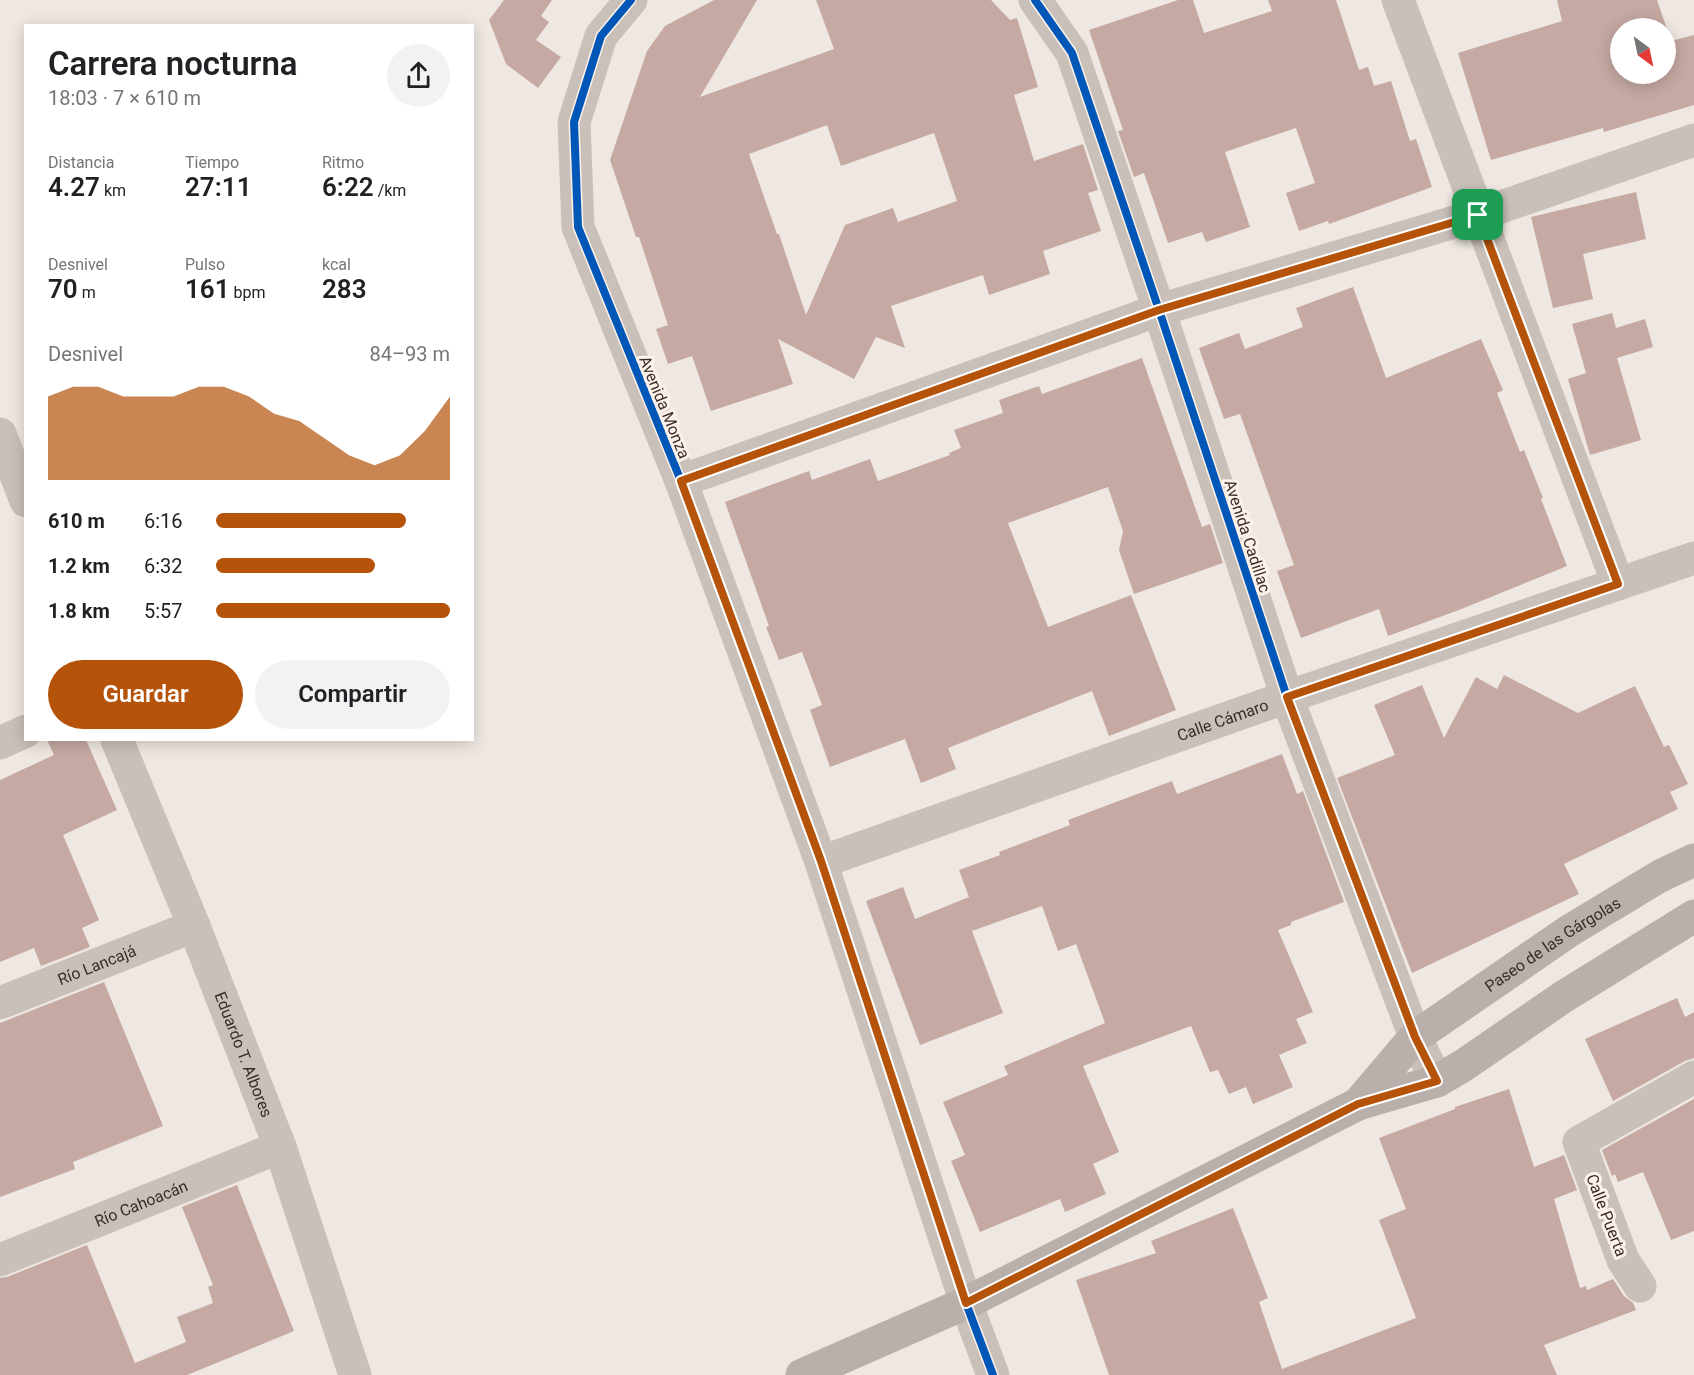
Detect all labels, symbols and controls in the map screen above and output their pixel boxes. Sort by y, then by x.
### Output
north arrow [1610,18,1676,84]
map controls [1610,18,1676,84]
text: Carrera nocturna [48,44,298,83]
button: share [387,44,450,107]
text: 18:03 · 7 × 610 m [48,86,201,110]
text: Distancia [48,153,114,172]
text: Tiempo [185,153,239,172]
text: Ritmo [322,153,364,172]
text: 4.27 [48,172,100,202]
text: 27:11 [185,172,252,202]
text: 6:22 [322,172,374,202]
text: km [100,181,126,200]
text: /km [374,181,406,200]
pin [1452,189,1503,240]
icon: arrive [1461,198,1494,231]
text: Desnivel [48,255,108,274]
text: Pulso [185,255,225,274]
text: kcal [322,255,351,274]
text: 70 [48,274,78,304]
text: 161 [185,274,230,304]
text: 283 [322,274,367,304]
text: m [78,283,96,302]
text: bpm [230,283,266,302]
text: Desnivel [48,342,123,366]
text: 84–93 m [369,342,450,366]
street label: Avenida Monza [635,353,694,461]
street label: Avenida Cadillac [1220,477,1275,595]
text: 610 m [48,509,105,533]
text: 6:16 [144,509,183,533]
text: 1.2 km [48,554,110,578]
text: 6:32 [144,554,183,578]
text: 1.8 km [48,599,110,623]
text: 5:57 [144,599,183,623]
button: Guardar [48,660,243,729]
button: Compartir [255,660,450,729]
street label: Calle Cámaro [1175,695,1271,745]
street label: Paseo de las Gárgolas [1481,893,1624,996]
street label: Río Lancajá [55,941,139,989]
street label: Eduardo T. Albores [210,989,276,1120]
street label: Calle Puerta [1582,1171,1631,1259]
street label: Río Cahoacán [92,1176,190,1231]

